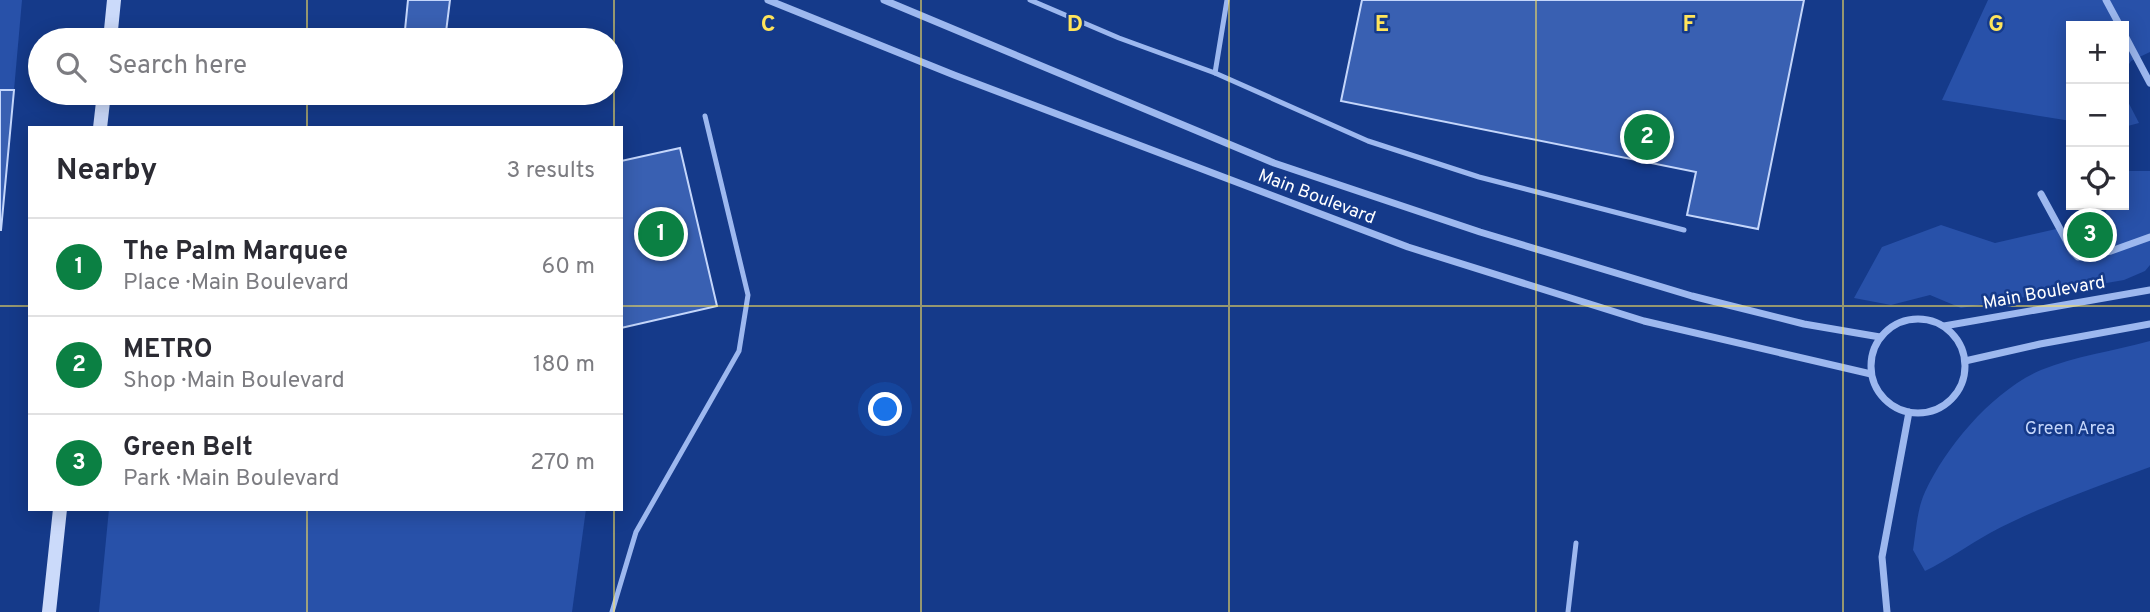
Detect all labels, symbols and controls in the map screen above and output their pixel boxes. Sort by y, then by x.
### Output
text: C [761,11,775,40]
text: D [1067,11,1083,40]
text: E [1375,11,1389,40]
text: F [1682,11,1696,40]
text: G [1988,11,2004,40]
map controls [2066,21,2129,210]
button: + [2066,21,2129,84]
search box [28,28,623,105]
icon: search [52,48,90,86]
text: Search here [108,50,247,83]
button: − [2066,84,2129,147]
pin: 2 [1624,111,1670,163]
button: locate [2066,147,2129,210]
text: Nearby [56,153,157,190]
text: 3 results [506,157,595,186]
street label: Main Boulevard [1255,164,1378,230]
pin: 1 [638,208,684,260]
pin: 3 [2067,209,2113,261]
text: The Palm Marquee [123,236,348,269]
text: 1 [74,253,84,282]
text: 60 m [542,253,595,282]
text: Place · Main Boulevard [123,269,349,298]
street label: Main Boulevard [1981,271,2107,316]
text: METRO [123,334,213,367]
text: 2 [72,351,86,380]
text: 180 m [533,351,595,380]
text: Shop · Main Boulevard [123,367,345,396]
your location [868,392,902,426]
park label: Green Area [2025,418,2115,441]
text: Green Belt [123,432,253,465]
text: 3 [72,449,86,478]
text: 270 m [530,449,595,478]
text: Park · Main Boulevard [123,465,339,494]

